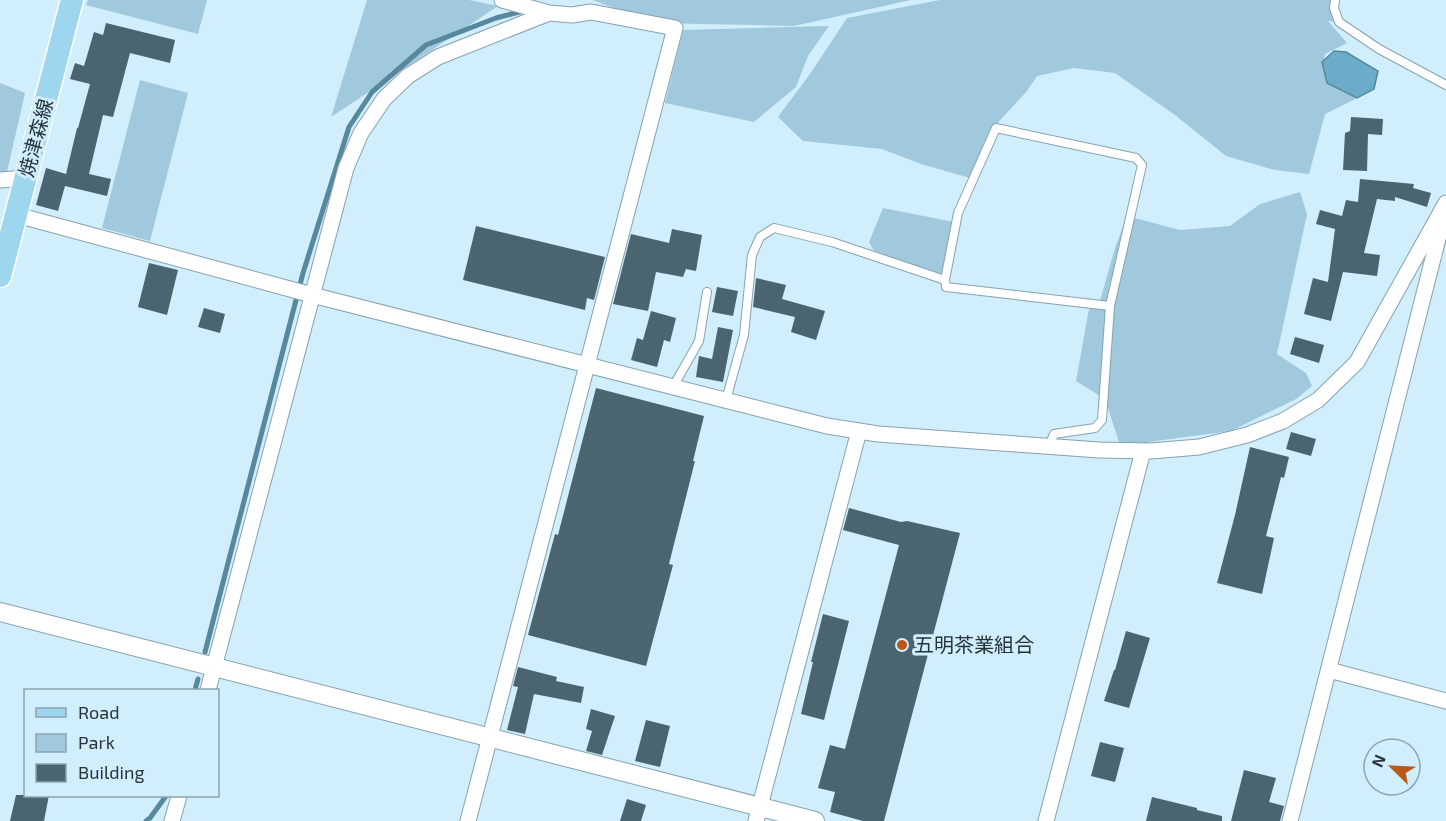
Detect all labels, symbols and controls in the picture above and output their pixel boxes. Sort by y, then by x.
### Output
street label: 焼津森線 [13,96,57,179]
place label: 五明茶業組合 [914,632,1034,656]
marker: 五明茶業組合 [895,638,909,652]
legend [24,689,219,797]
text: Road [78,701,119,723]
text: Park [78,731,115,753]
north arrow [1362,737,1422,797]
text: N [1367,752,1389,770]
text: Building [78,761,145,783]

